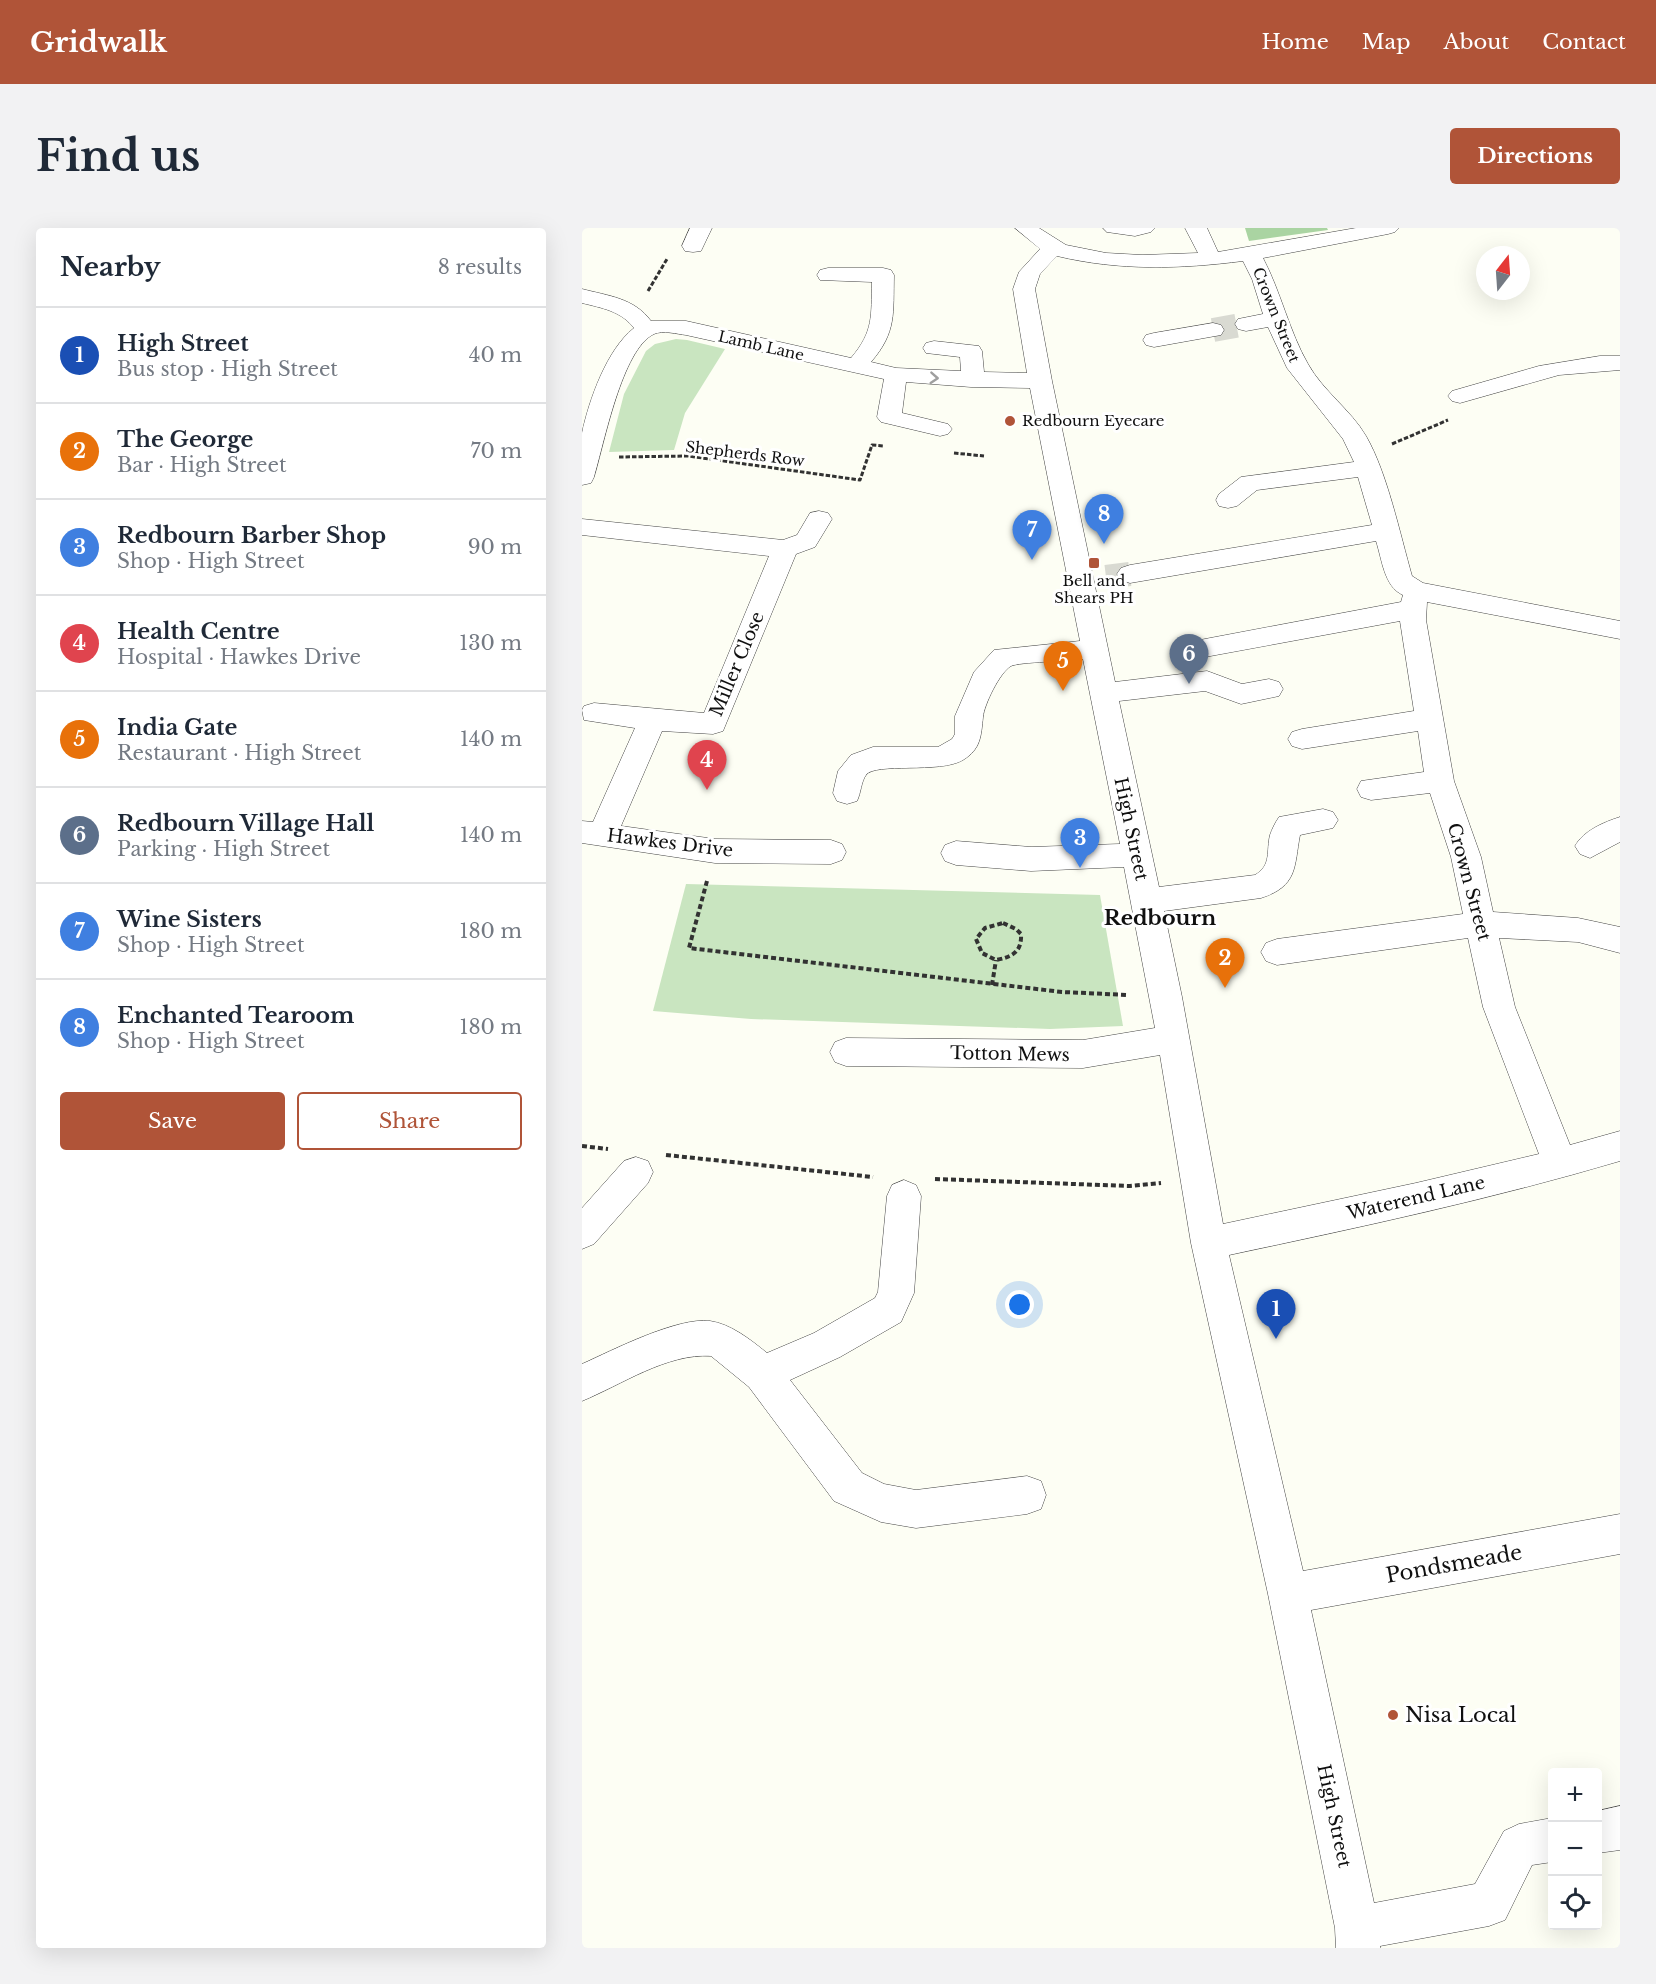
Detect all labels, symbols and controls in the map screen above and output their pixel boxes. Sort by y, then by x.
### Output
text: Gridwalk [30,25,167,60]
text: Home [1262,29,1329,55]
text: Map [1362,29,1410,55]
text: About [1443,29,1509,55]
text: Contact [1542,29,1626,55]
button: Directions [1450,128,1620,184]
text: Find us [36,130,200,182]
north arrow [1476,246,1530,300]
text: Nearby [60,251,161,283]
text: 8 results [438,255,522,279]
street label: Crown Street [1249,264,1304,366]
street label: Lamb Lane [716,326,806,365]
text: High Street [117,330,249,357]
text: 1 [75,343,84,367]
text: 40 m [469,343,522,367]
text: Bus stop · High Street [117,357,338,381]
one-way arrow [929,371,938,384]
place label: Redbourn Eyecare [1022,411,1164,430]
marker: Redbourn Eyecare [1003,414,1017,428]
text: The George [117,426,253,453]
street label: Shepherds Row [684,437,806,470]
text: 2 [73,439,86,463]
text: 70 m [470,439,522,463]
text: Bar · High Street [117,453,287,477]
pin: 8 [1084,494,1124,544]
pin: 7 [1012,510,1052,560]
text: Redbourn Barber Shop [117,522,386,549]
text: 3 [73,535,86,559]
text: 90 m [468,535,522,559]
text: Shop · High Street [117,549,304,573]
marker: Bell and Shears PH [1087,556,1101,570]
place label: Bell and Shears PH [1054,571,1134,607]
street label: Miller Close [705,608,769,720]
text: Health Centre [117,618,280,645]
text: 4 [73,631,86,655]
text: 130 m [459,631,522,655]
pin: 6 [1170,634,1208,684]
pin: 5 [1044,642,1082,691]
text: Hospital · Hawkes Drive [117,645,361,669]
text: India Gate [117,714,237,741]
text: 5 [74,727,85,751]
text: 140 m [460,727,522,751]
pin: 4 [688,740,726,790]
text: Restaurant · High Street [117,741,361,765]
street label: High Street [1109,775,1153,883]
text: Redbourn Village Hall [117,810,374,837]
pin: 3 [1060,818,1100,868]
street label: Crown Street [1443,821,1495,944]
text: 6 [73,823,86,847]
text: 140 m [460,823,522,847]
street label: Hawkes Drive [606,824,734,862]
text: Parking · High Street [117,837,330,861]
district label: Redbourn [1104,905,1216,931]
text: Wine Sisters [117,906,262,933]
text: 7 [74,919,85,943]
text: 180 m [459,919,522,943]
text: Shop · High Street [117,933,304,957]
pin: 2 [1206,938,1244,988]
text: Enchanted Tearoom [117,1002,354,1029]
text: 8 [73,1015,86,1039]
text: 180 m [459,1015,522,1039]
text: Shop · High Street [117,1029,304,1053]
street label: Totton Mews [950,1042,1070,1066]
button: Save [60,1092,285,1150]
button: Share [297,1092,522,1150]
street label: Waterend Lane [1344,1171,1487,1225]
your location [1005,1290,1034,1319]
pin: 1 [1256,1290,1296,1339]
street label: Pondsmeade [1384,1539,1524,1589]
place label: Nisa Local [1405,1702,1517,1728]
marker: Nisa Local [1386,1708,1400,1722]
street label: High Street [1312,1762,1356,1870]
map controls [1548,1768,1602,1930]
button: + [1548,1768,1602,1822]
button: − [1548,1822,1602,1876]
button: locate [1548,1876,1602,1930]

